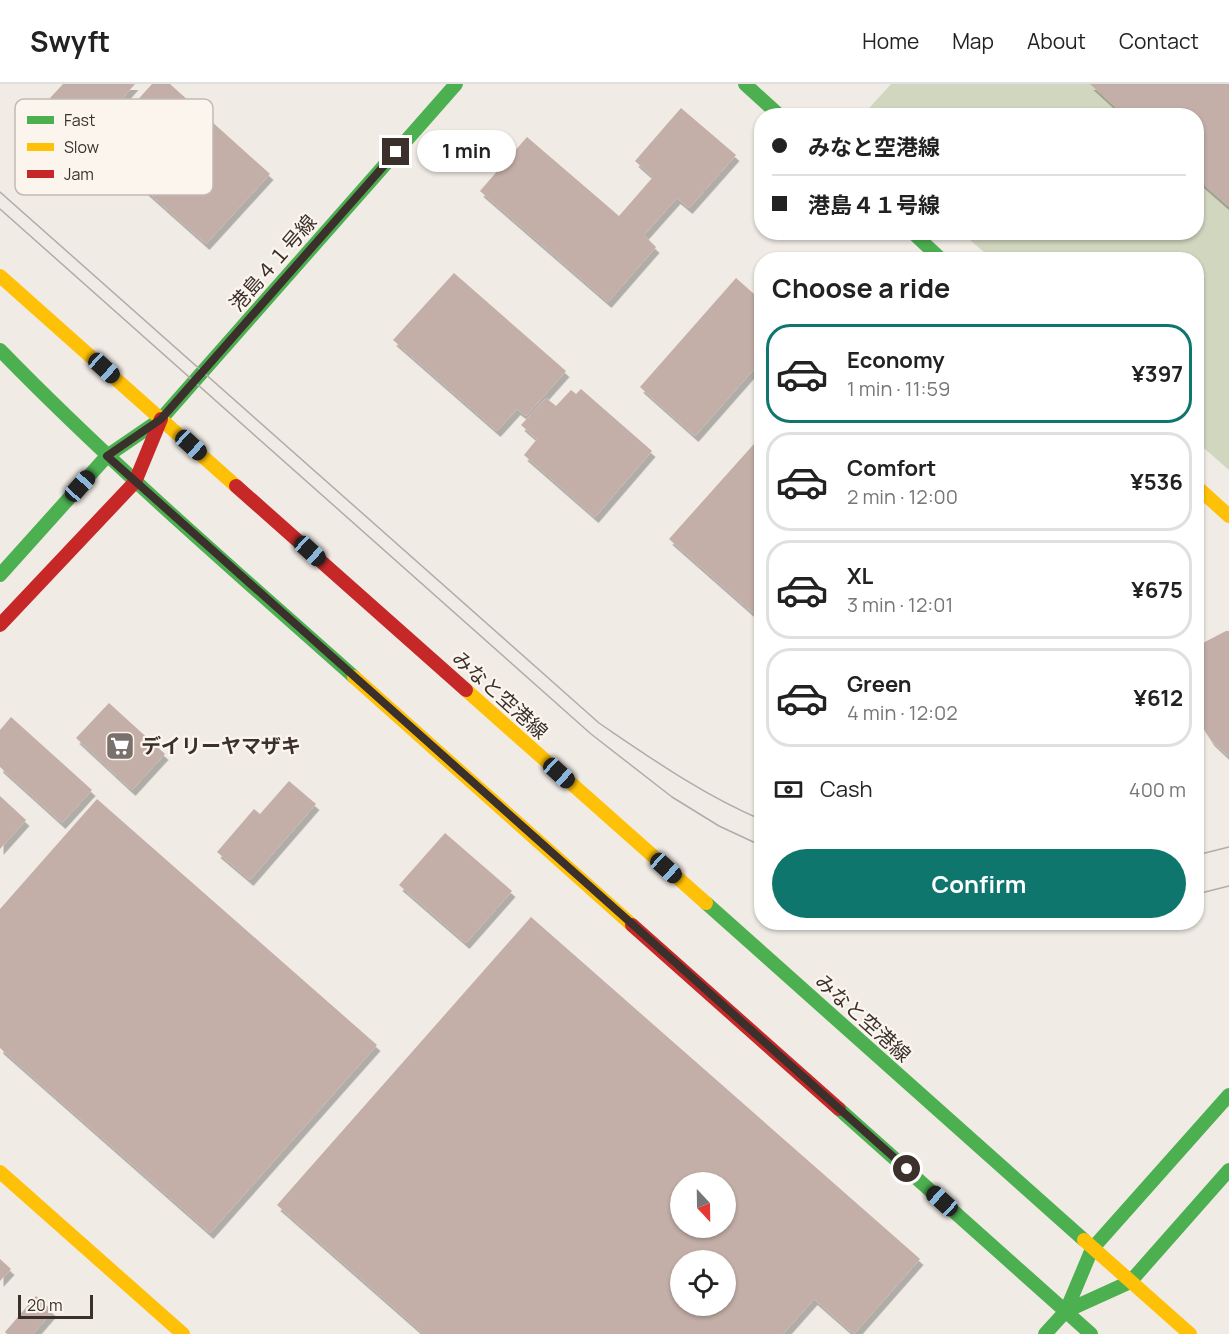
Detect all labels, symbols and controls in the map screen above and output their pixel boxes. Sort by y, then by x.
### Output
text: Swyft [30,22,110,60]
text: Home [862,27,919,55]
text: Map [952,27,994,55]
text: About [1027,27,1086,55]
text: Contact [1119,27,1199,55]
legend [15,99,213,195]
text: Fast [64,109,95,131]
callout: 1 min [417,131,516,173]
text: みなと空港線 [808,132,940,162]
text: Slow [64,136,99,158]
text: 1 min [442,137,491,164]
route end [382,138,409,165]
text: Jam [64,163,94,185]
text: 港島４１号線 [808,190,940,220]
street label: 港島４１号線 [223,209,322,317]
text: Choose a ride [772,269,950,306]
text: Economy [847,345,945,375]
icon: car [775,347,829,401]
car [85,349,123,387]
text: ¥397 [1131,359,1183,389]
text: 1 min · 11:59 [847,375,950,402]
car [172,426,210,464]
text: Comfort [847,453,936,483]
icon: car [775,455,829,509]
car [61,467,99,505]
text: ¥536 [1130,467,1183,497]
text: 2 min · 12:00 [847,483,958,510]
car [291,532,329,570]
text: XL [847,561,873,591]
icon: car [775,563,829,617]
text: ¥675 [1131,575,1183,605]
text: 3 min · 12:01 [847,591,953,618]
street label: みなと空港線 [447,644,554,745]
text: Green [847,669,912,699]
icon: car [775,671,829,725]
text: ¥612 [1133,683,1183,713]
text: 4 min · 12:02 [847,699,958,726]
supermarket icon: デイリーヤマザキ [104,730,136,762]
place label: デイリーヤマザキ [141,732,301,759]
car [540,754,578,792]
icon: cash [772,773,805,806]
text: Cash [820,774,873,804]
text: 400 m [1129,776,1186,803]
car [647,849,685,887]
button: Confirm [772,849,1186,918]
street label: みなと空港線 [810,967,917,1068]
route start [893,1155,920,1182]
north arrow [670,1172,736,1238]
map controls [670,1172,736,1316]
car [923,1182,961,1220]
button: locate [670,1250,736,1316]
scale bar [18,1292,93,1320]
text: 20 m [27,1294,63,1316]

